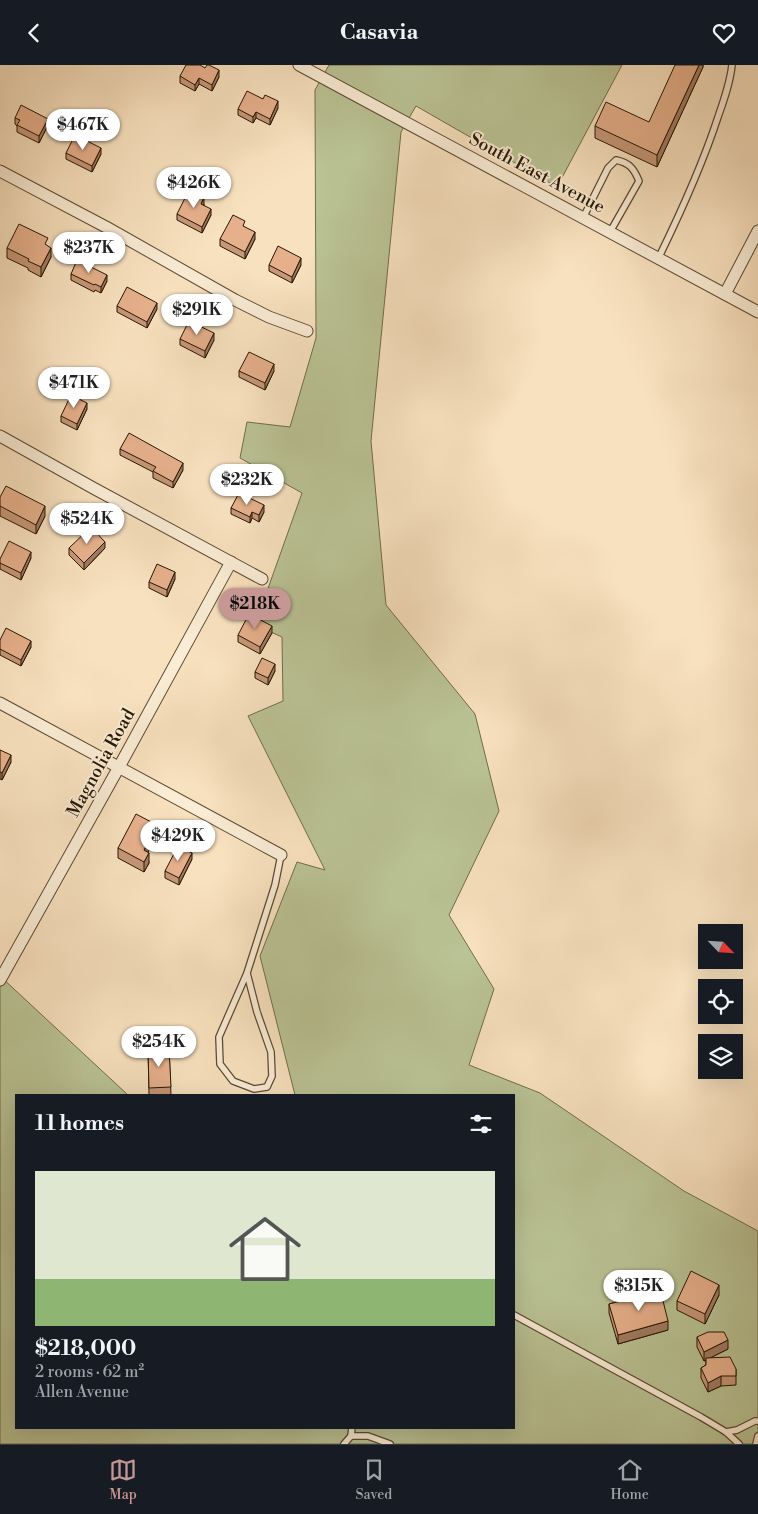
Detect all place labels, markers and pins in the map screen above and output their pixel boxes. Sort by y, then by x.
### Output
pin: $467K [48,109,118,151]
pin: $426K [159,167,229,209]
pin: $237K [54,231,124,274]
pin: $291K [162,293,232,336]
pin: $471K [39,367,109,409]
pin: $232K [212,463,282,506]
pin: $524K [52,503,122,545]
pin: $218K [220,587,290,630]
pin: $429K [143,819,213,862]
pin: $254K [124,1025,194,1068]
pin: $315K [604,1269,674,1312]

